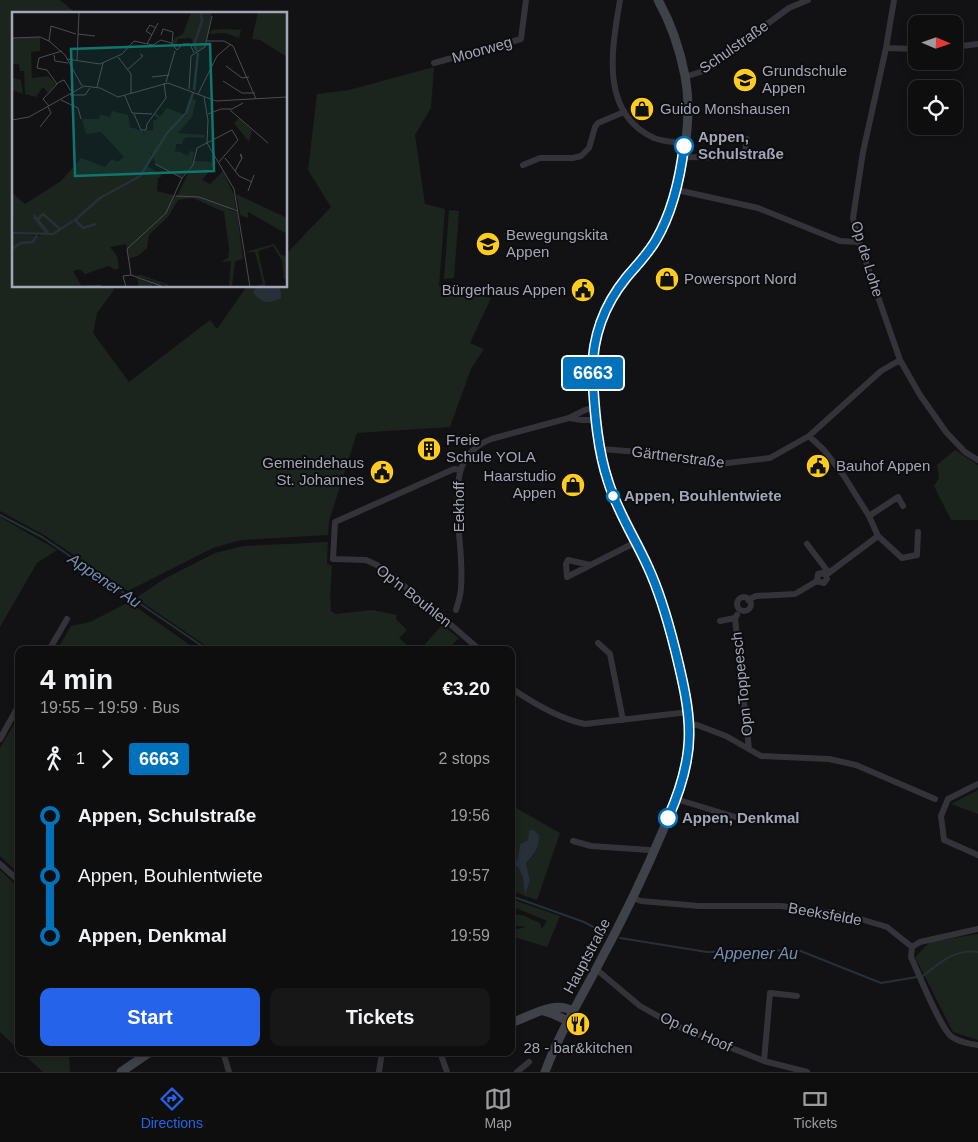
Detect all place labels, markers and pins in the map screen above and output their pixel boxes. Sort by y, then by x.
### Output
place label: Grundschule Appen [762,62,847,96]
school or university icon: Grundschule Appen [732,67,758,93]
shop icon: Guido Monshausen [629,96,655,122]
place label: Guido Monshausen [660,100,790,117]
place label: Appen, Schulstraße [698,128,784,162]
marker: Appen, Schulstraße [674,136,694,156]
place label: Bewegungskita Appen [506,226,608,260]
school or university icon: Bewegungskita Appen [475,231,501,257]
shop icon: Powersport Nord [654,266,680,292]
place label: Powersport Nord [684,270,797,287]
public building icon: Bürgerhaus Appen [570,277,596,303]
place label: Bürgerhaus Appen [442,281,566,298]
place label: Freie Schule YOLA [446,431,536,465]
building icon: Freie Schule YOLA [416,436,442,462]
public building icon: Bauhof Appen [805,453,831,479]
place label: Gemeindehaus St. Johannes [262,454,364,488]
place label: Bauhof Appen [836,457,930,474]
public building icon: Gemeindehaus St. Johannes [369,459,395,485]
place label: Haarstudio Appen [483,467,556,501]
shop icon: Haarstudio Appen [560,472,586,498]
place label: Appen, Bouhlentwiete [624,487,782,504]
marker: Appen, Bouhlentwiete [606,489,620,503]
marker: Appen, Denkmal [658,808,678,828]
place label: Appen, Denkmal [682,809,800,826]
restaurant icon: 28 - bar&kitchen [565,1011,591,1037]
place label: 28 - bar&kitchen [523,1039,633,1056]

